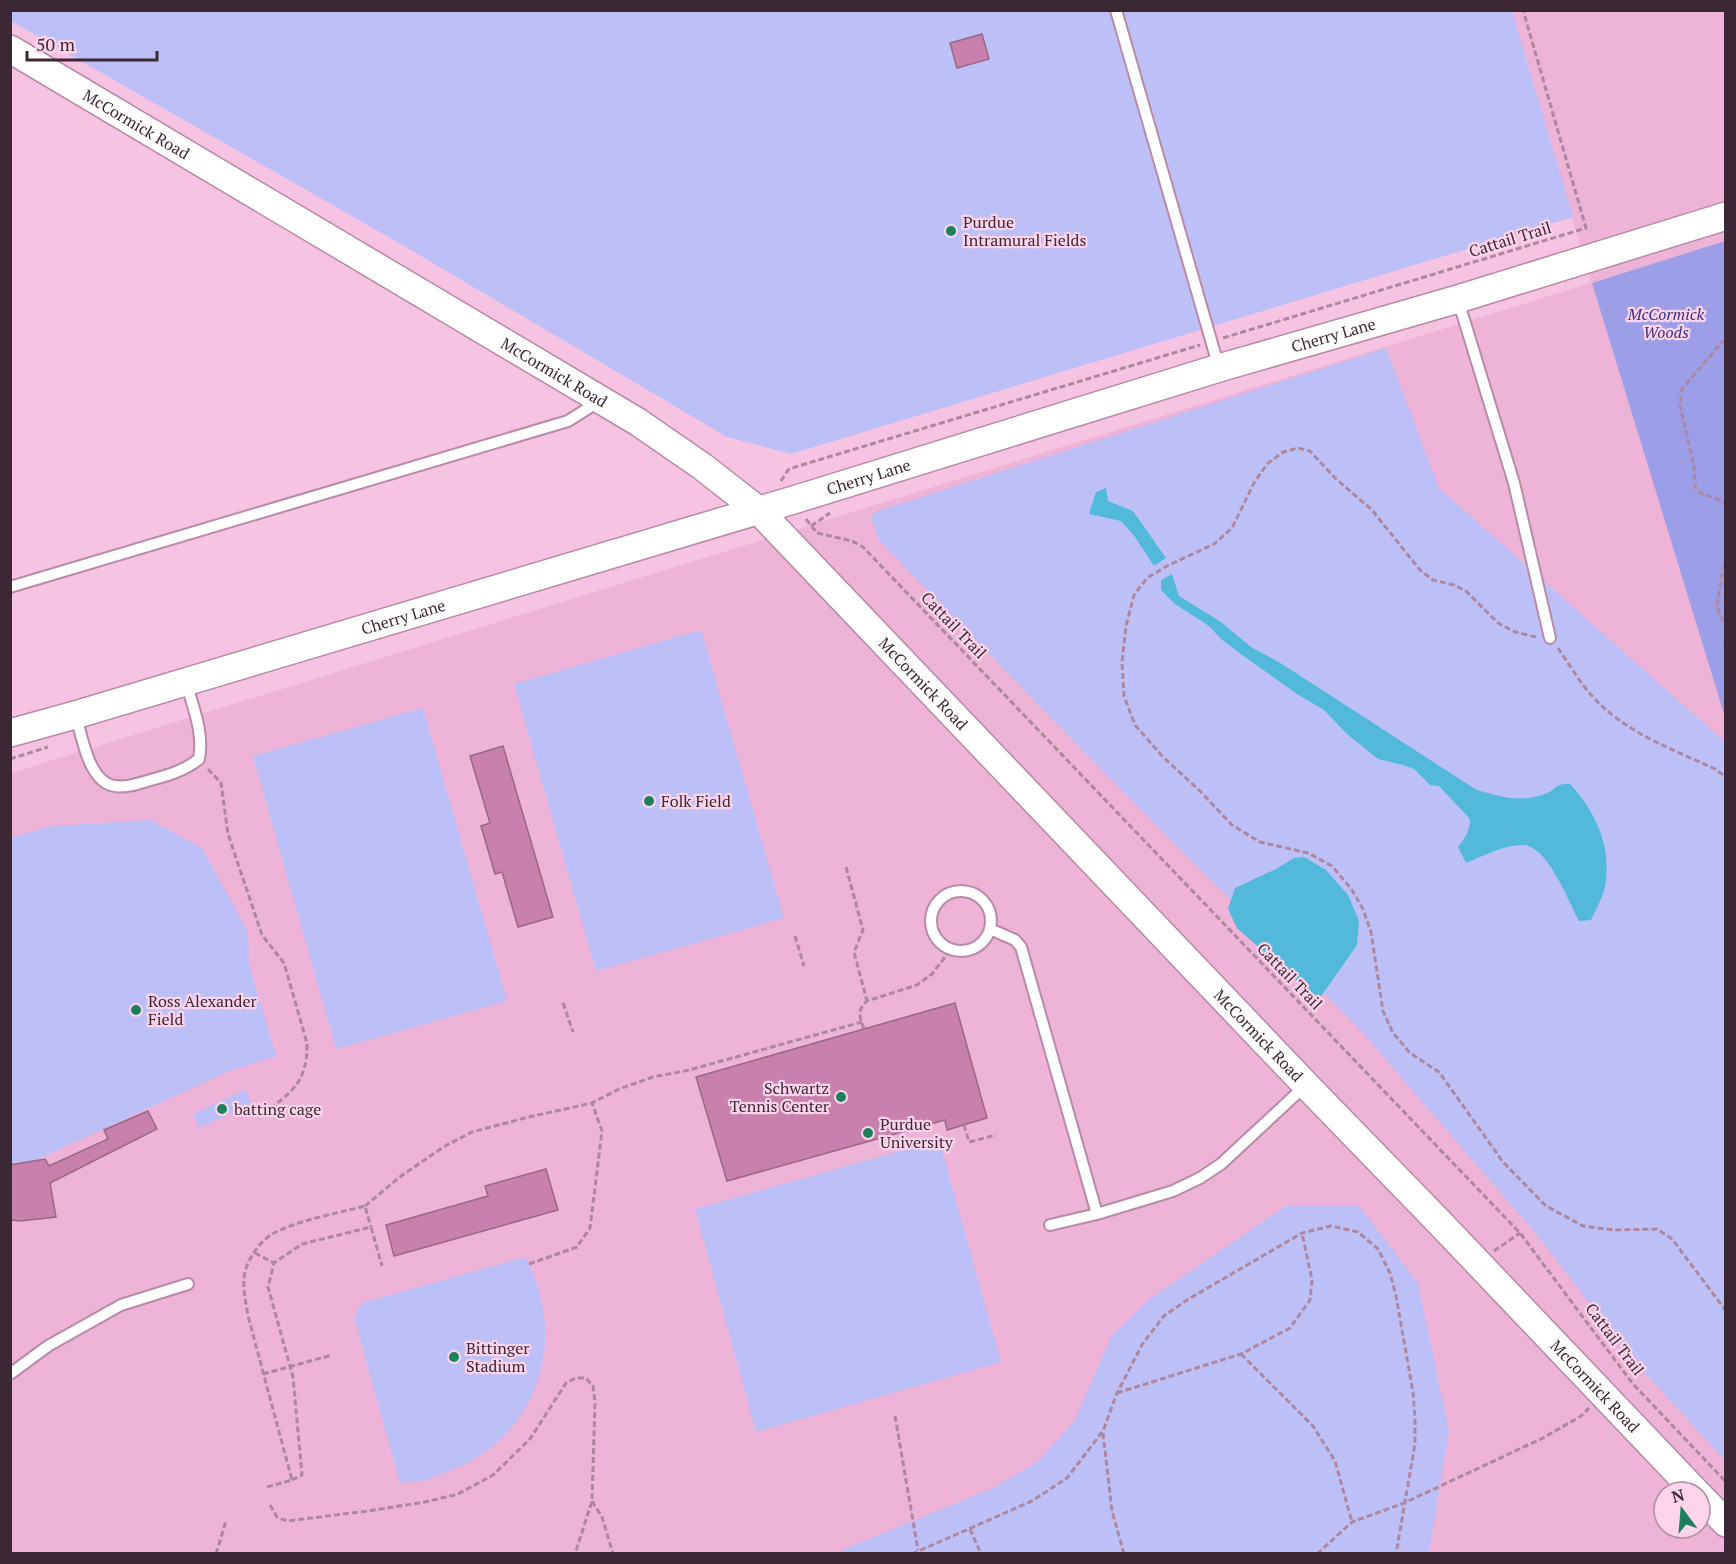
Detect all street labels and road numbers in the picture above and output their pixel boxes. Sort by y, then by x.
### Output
street label: McCormick Road [79,84,194,164]
street label: Cattail Trail [1466,216,1554,262]
street label: Cherry Lane [1289,312,1378,358]
street label: McCormick Road [497,332,612,412]
street label: Cherry Lane [824,453,913,500]
street label: Cattail Trail [917,587,992,663]
street label: Cherry Lane [358,594,448,640]
street label: McCormick Road [874,632,973,735]
street label: Cattail Trail [1253,938,1328,1014]
street label: McCormick Road [1209,984,1308,1087]
street label: Cattail Trail [1581,1298,1650,1380]
street label: McCormick Road [1546,1335,1645,1437]

